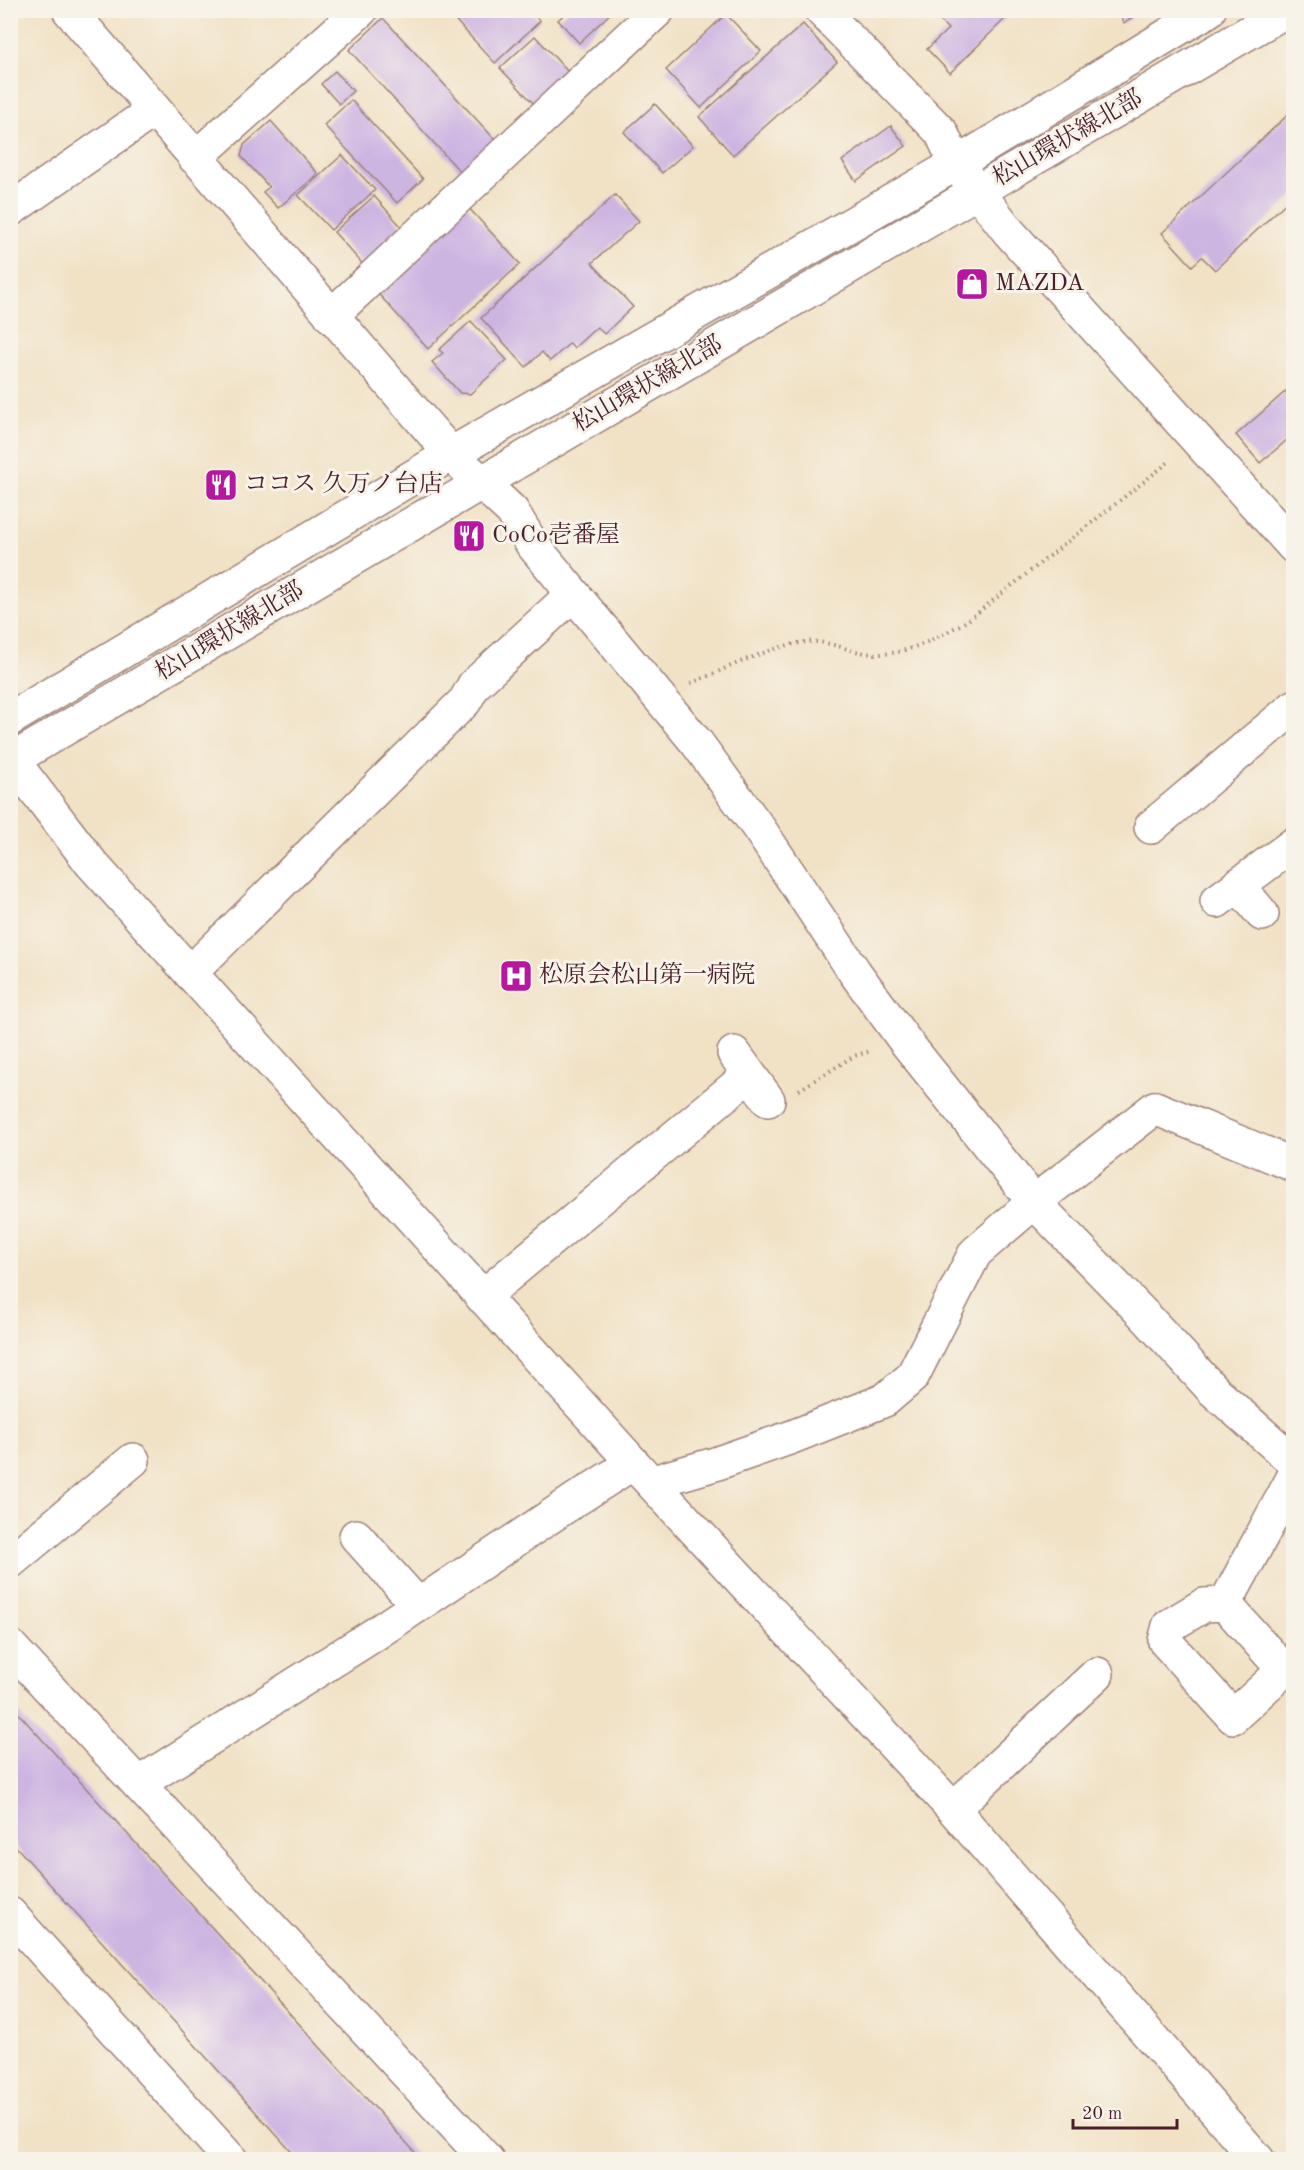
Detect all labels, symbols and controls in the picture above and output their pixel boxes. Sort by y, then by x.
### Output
street label: 松山環状線北部 [988,84,1147,191]
shop icon: MAZDA [954,266,990,302]
place label: MAZDA [995,272,1085,296]
street label: 松山環状線北部 [568,330,727,437]
restaurant icon: ココス 久万ノ台店 [203,467,239,503]
place label: ココス 久万ノ台店 [244,470,443,497]
restaurant icon: CoCo壱番屋 [451,518,487,554]
place label: CoCo壱番屋 [492,521,620,548]
street label: 松山環状線北部 [150,576,308,686]
hospital icon: 松原会松山第一病院 [498,958,534,994]
place label: 松原会松山第一病院 [539,961,755,988]
scale bar [1073,2092,1176,2130]
text: 20 m [1082,2105,1122,2123]

